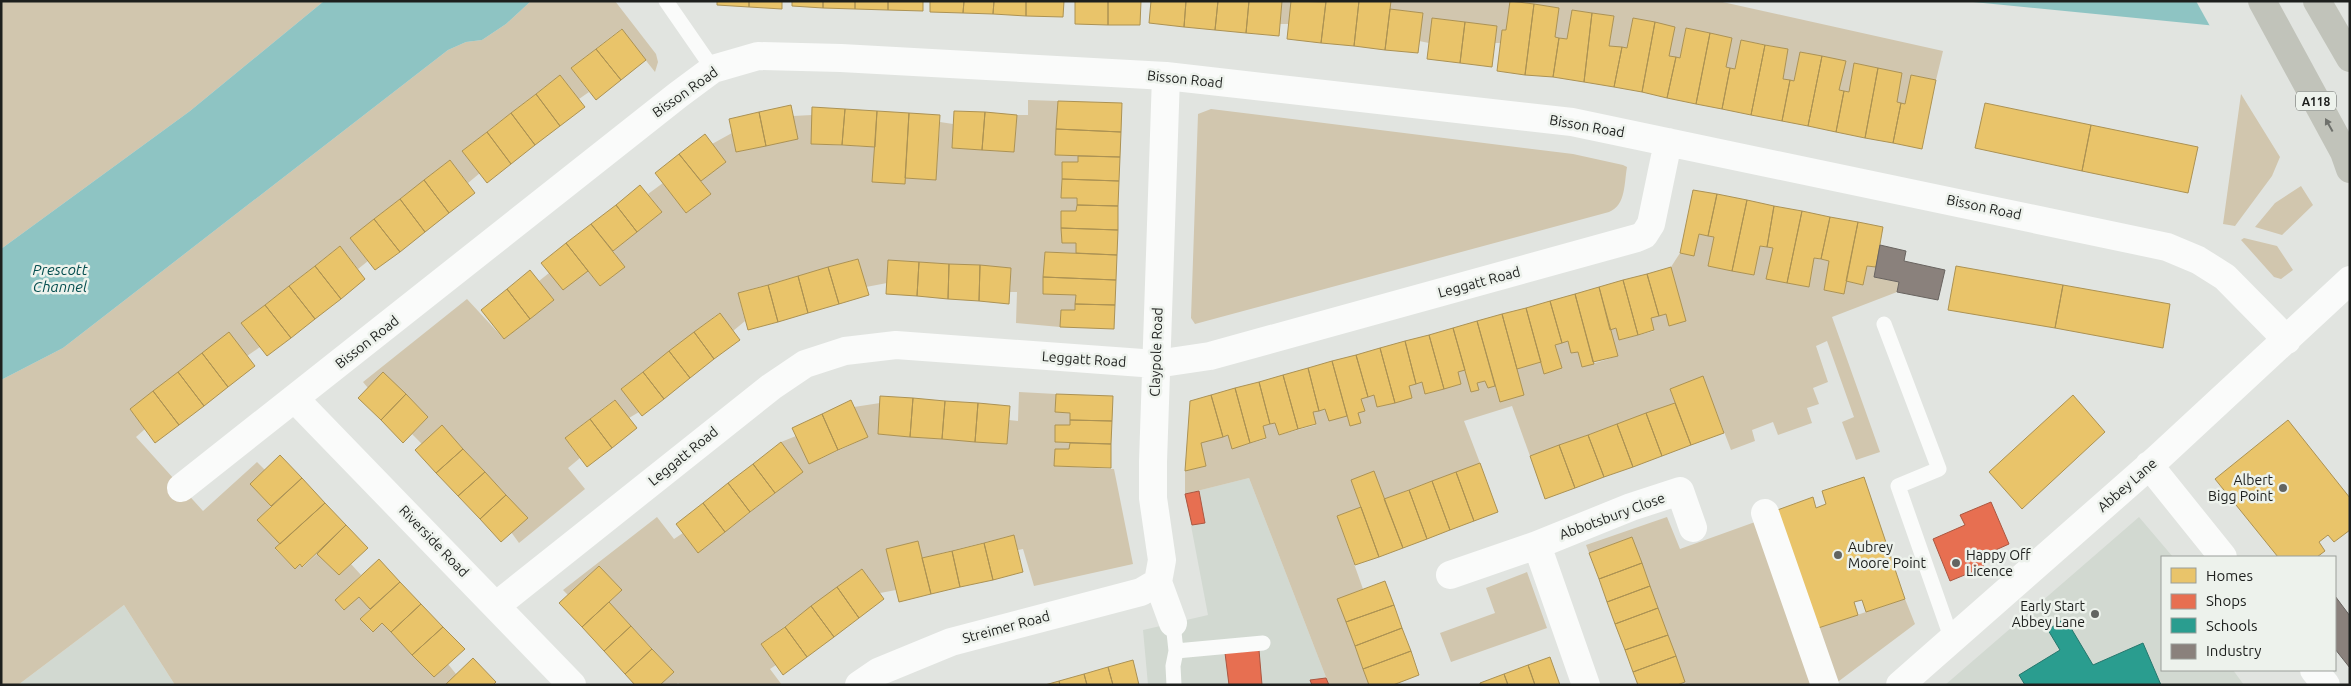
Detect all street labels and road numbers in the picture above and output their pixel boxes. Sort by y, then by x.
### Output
street label: Bisson Road [649,64,721,120]
street label: Bisson Road [1146,67,1224,91]
road number: A118 [2296,92,2336,110]
street label: Bisson Road [1548,112,1626,140]
street label: Bisson Road [1945,191,2023,223]
street label: Leggatt Road [1436,263,1522,301]
street label: Claypole Road [1146,307,1166,397]
street label: Bisson Road [332,312,402,372]
street label: Leggatt Road [1041,348,1127,370]
street label: Leggatt Road [645,423,721,489]
street label: Abbey Lane [2094,455,2160,515]
street label: Abbotsbury Close [1557,489,1667,543]
street label: Riverside Road [396,502,472,580]
street label: Streimer Road [961,608,1051,646]

